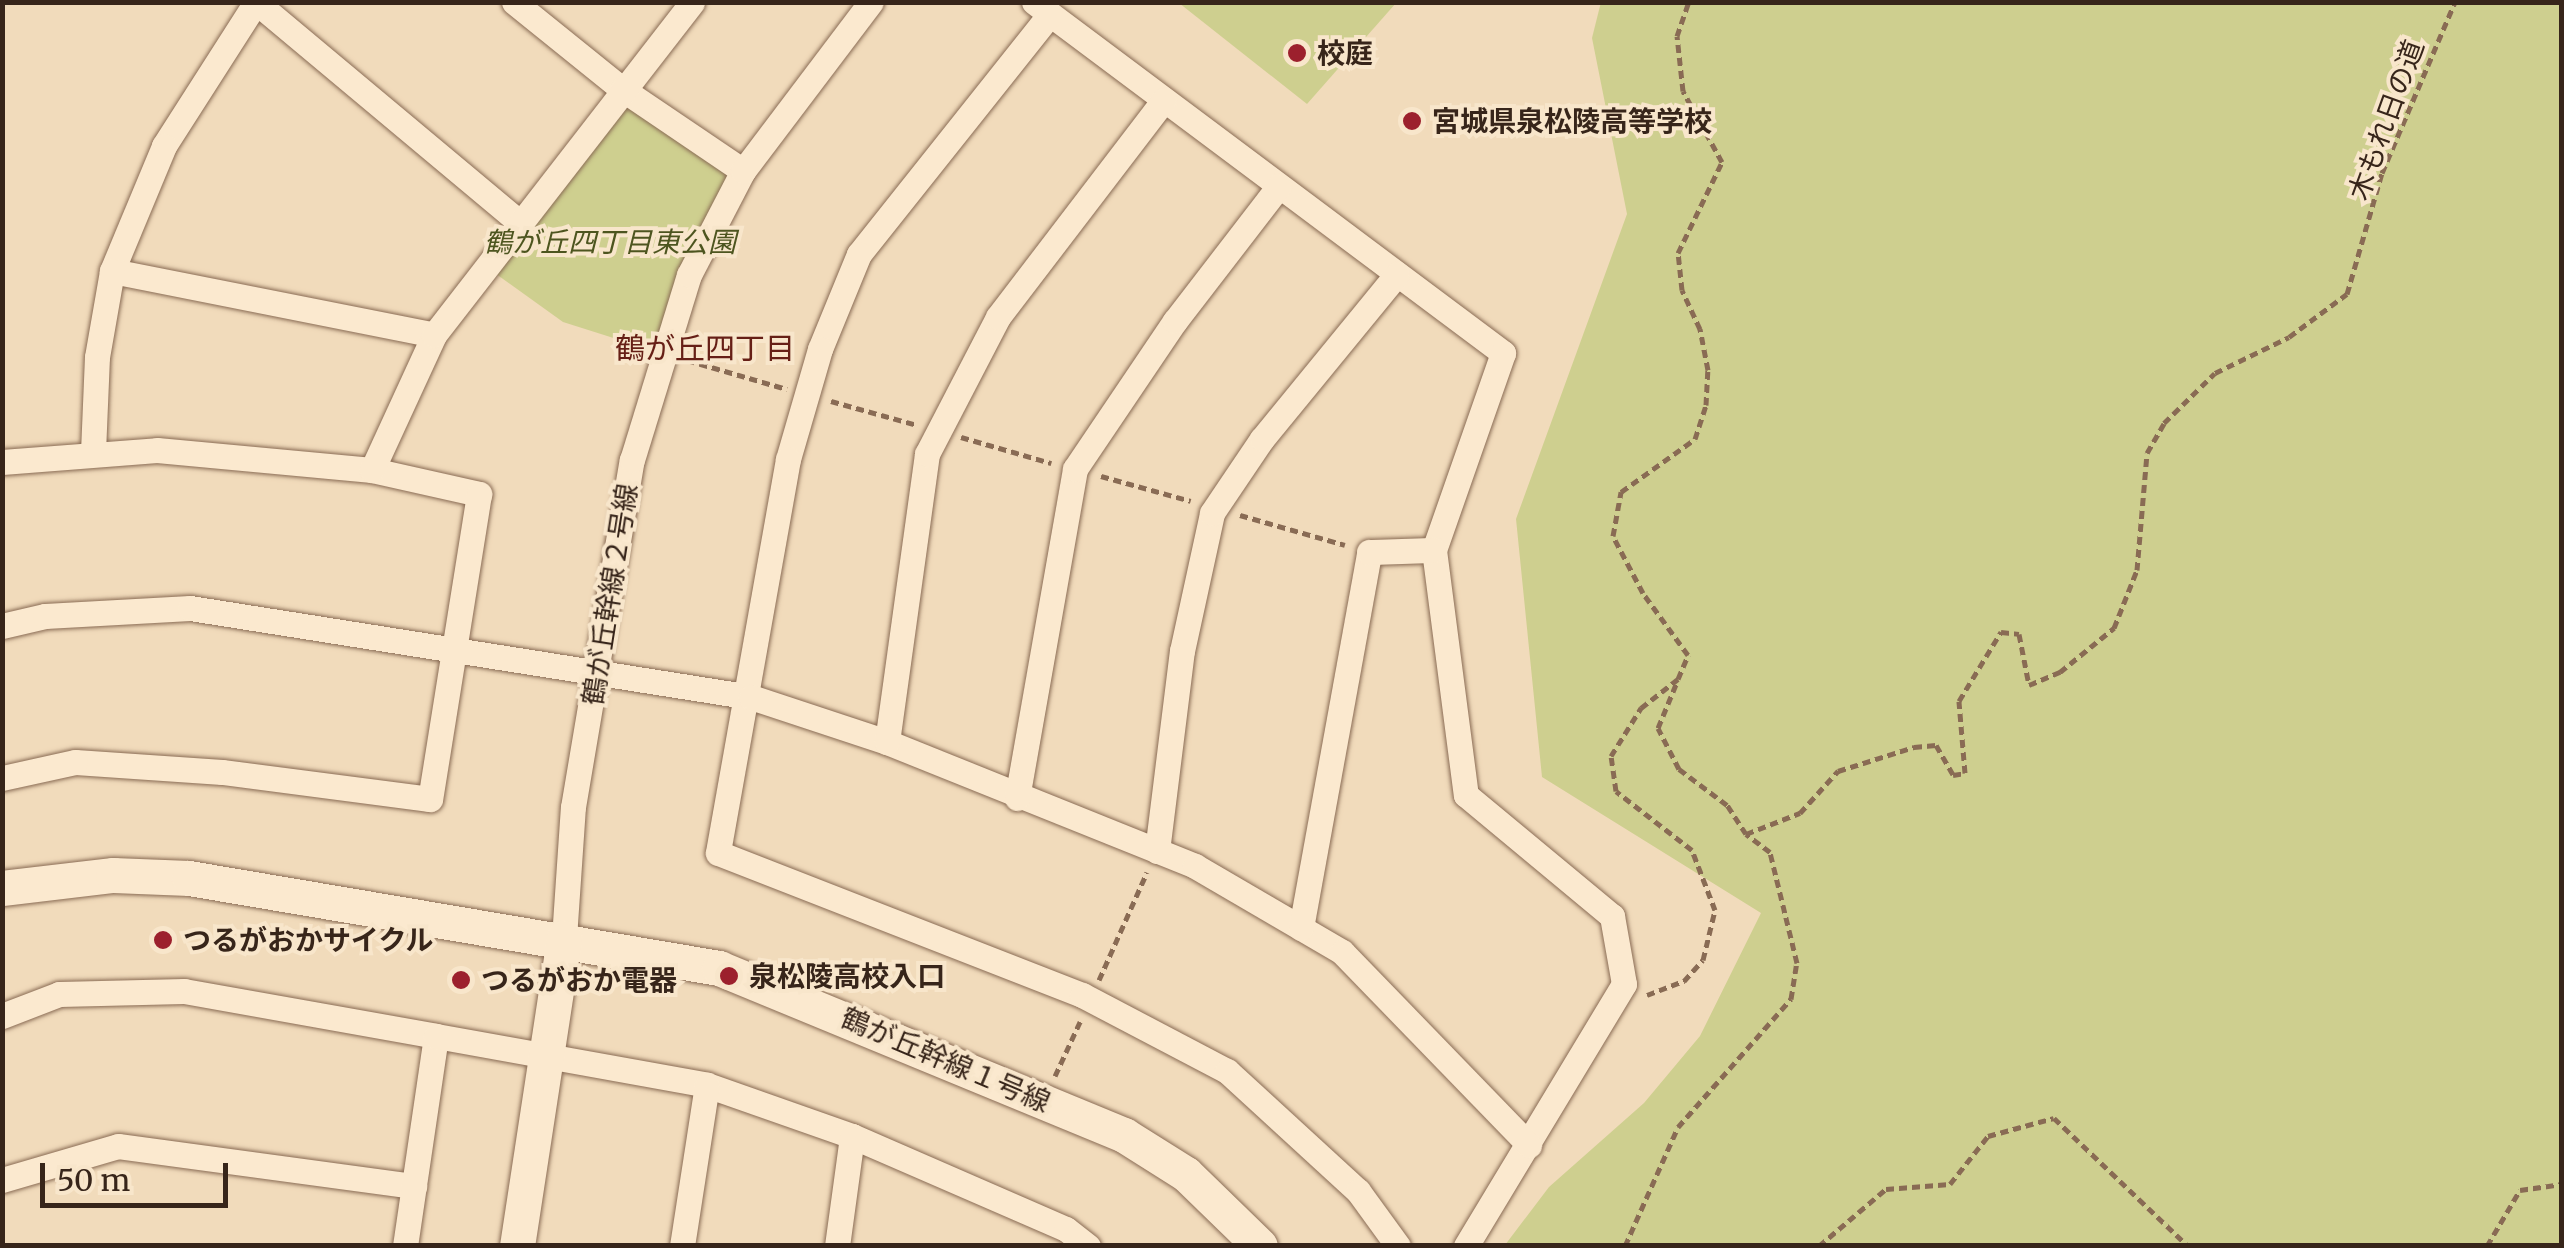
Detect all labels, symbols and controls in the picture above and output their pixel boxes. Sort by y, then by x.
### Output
street label: 木もれ日の道 [2341,35,2431,205]
place label: 校庭 [1317,36,1373,70]
marker: 校庭 [1286,42,1308,64]
place label: 宮城県泉松陵高等学校 [1432,104,1712,138]
marker: 宮城県泉松陵高等学校 [1401,110,1423,132]
park label: 鶴が丘四丁目東公園 [484,225,736,259]
district label: 鶴が丘四丁目 [615,330,795,366]
street label: 鶴が丘幹線２号線 [576,481,644,707]
place label: つるがおかサイクル [183,923,435,957]
marker: つるがおかサイクル [152,929,174,951]
place label: 泉松陵高校入口 [749,959,945,993]
place label: つるがおか電器 [481,963,677,997]
marker: 泉松陵高校入口 [718,965,740,987]
marker: つるがおか電器 [450,969,472,991]
street label: 鶴が丘幹線１号線 [836,1001,1056,1119]
scale bar [45,1143,232,1205]
text: 50 m [57,1161,130,1199]

